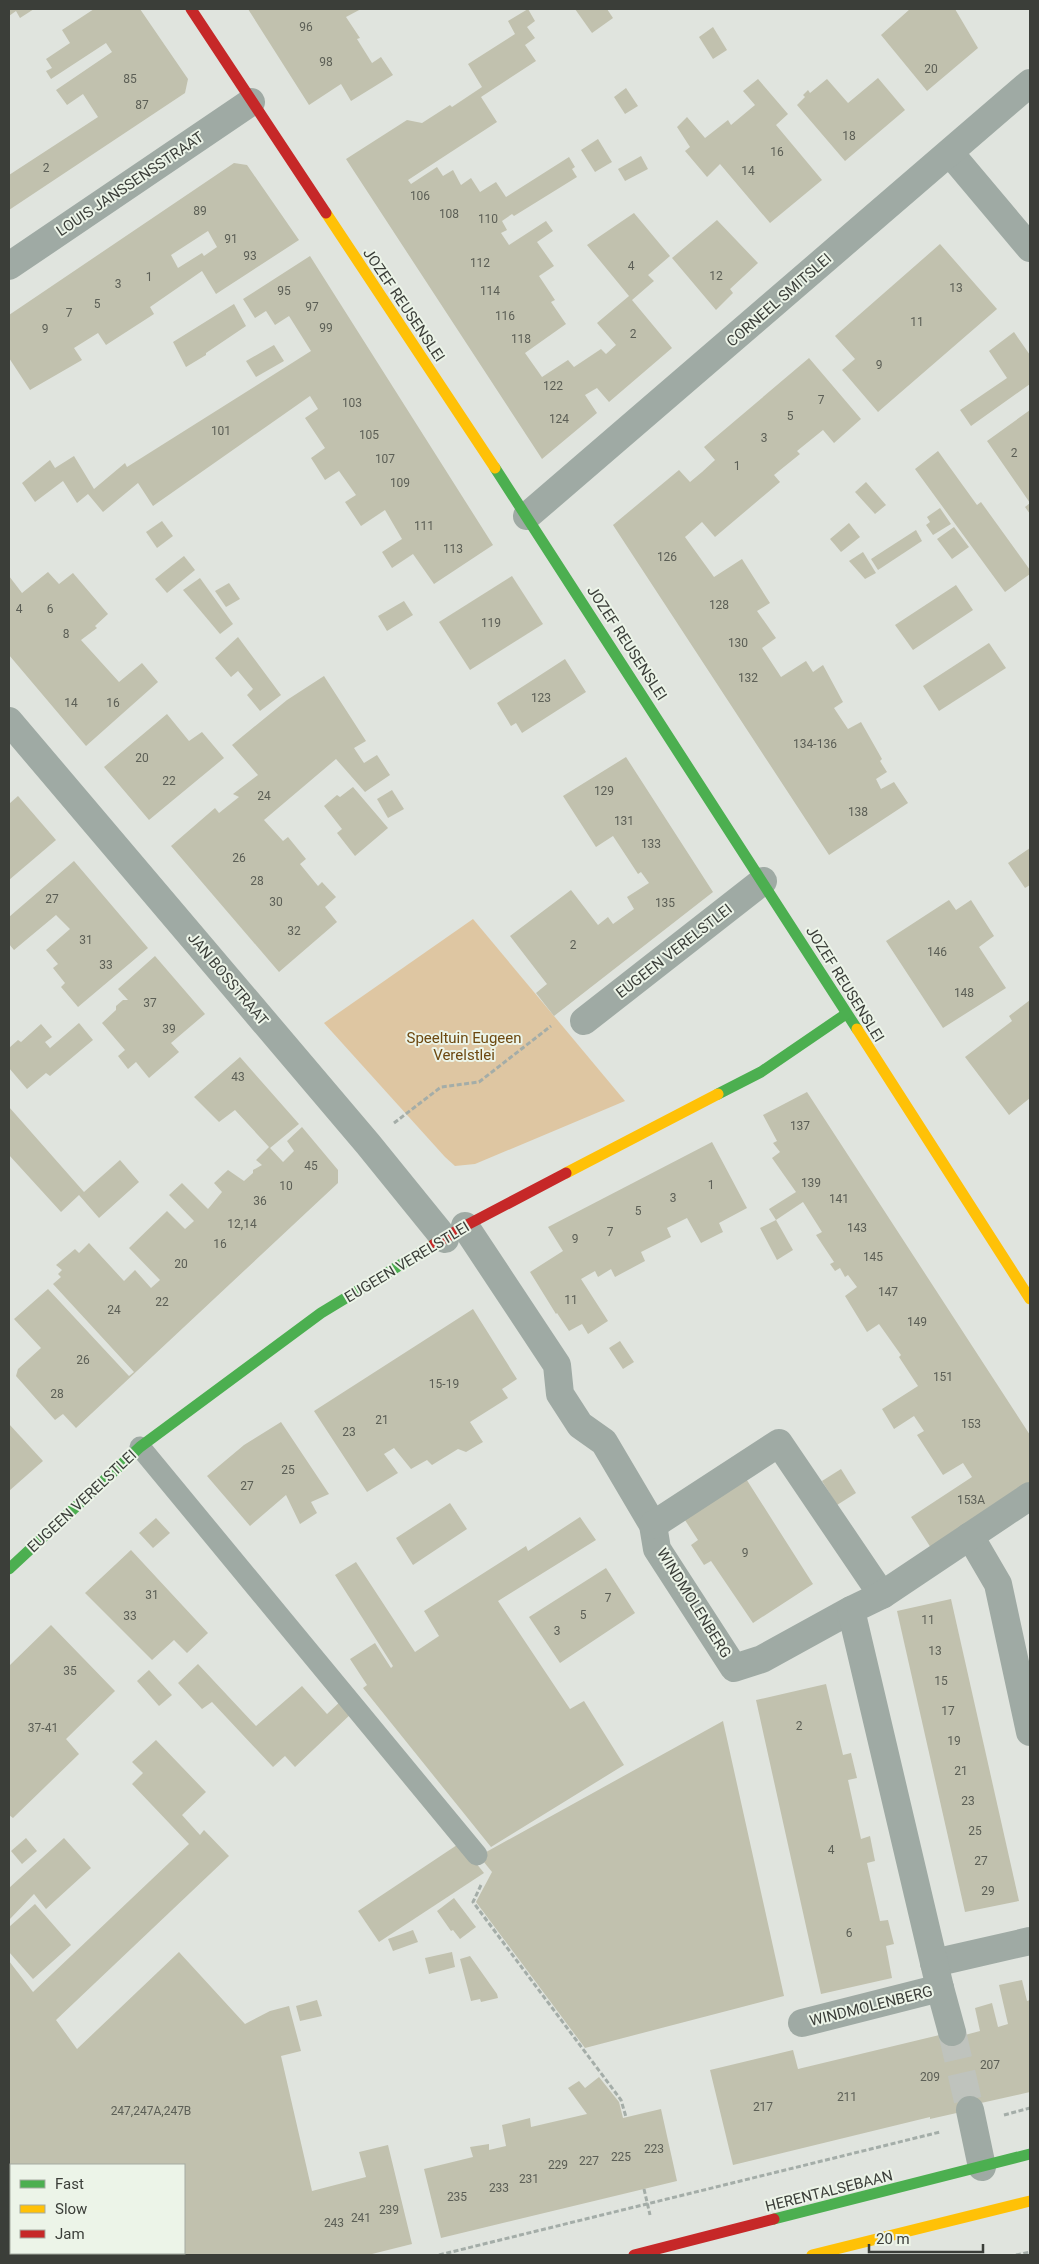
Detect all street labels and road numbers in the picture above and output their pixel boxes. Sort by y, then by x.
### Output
street label: LOUIS JANSSENSSTRAAT [53,128,207,240]
street label: JOZEF REUSENSLEI [359,245,449,365]
street label: CORNEEL SMITSLEI [723,250,835,350]
street label: JOZEF REUSENSLEI [583,582,671,704]
street label: EUGEEN VERELSTLEI [612,900,736,1002]
street label: JOZEF REUSENSLEI [802,923,888,1045]
street label: JAN BOSSTRAAT [184,929,272,1029]
street label: EUGEEN VERELSTLEI [341,1218,473,1306]
street label: EUGEEN VERELSTLEI [24,1446,140,1556]
street label: WINDMOLENBERG [653,1545,735,1661]
street label: WINDMOLENBERG [808,1982,934,2030]
street label: HERENTALSEBAAN [763,2166,895,2216]

